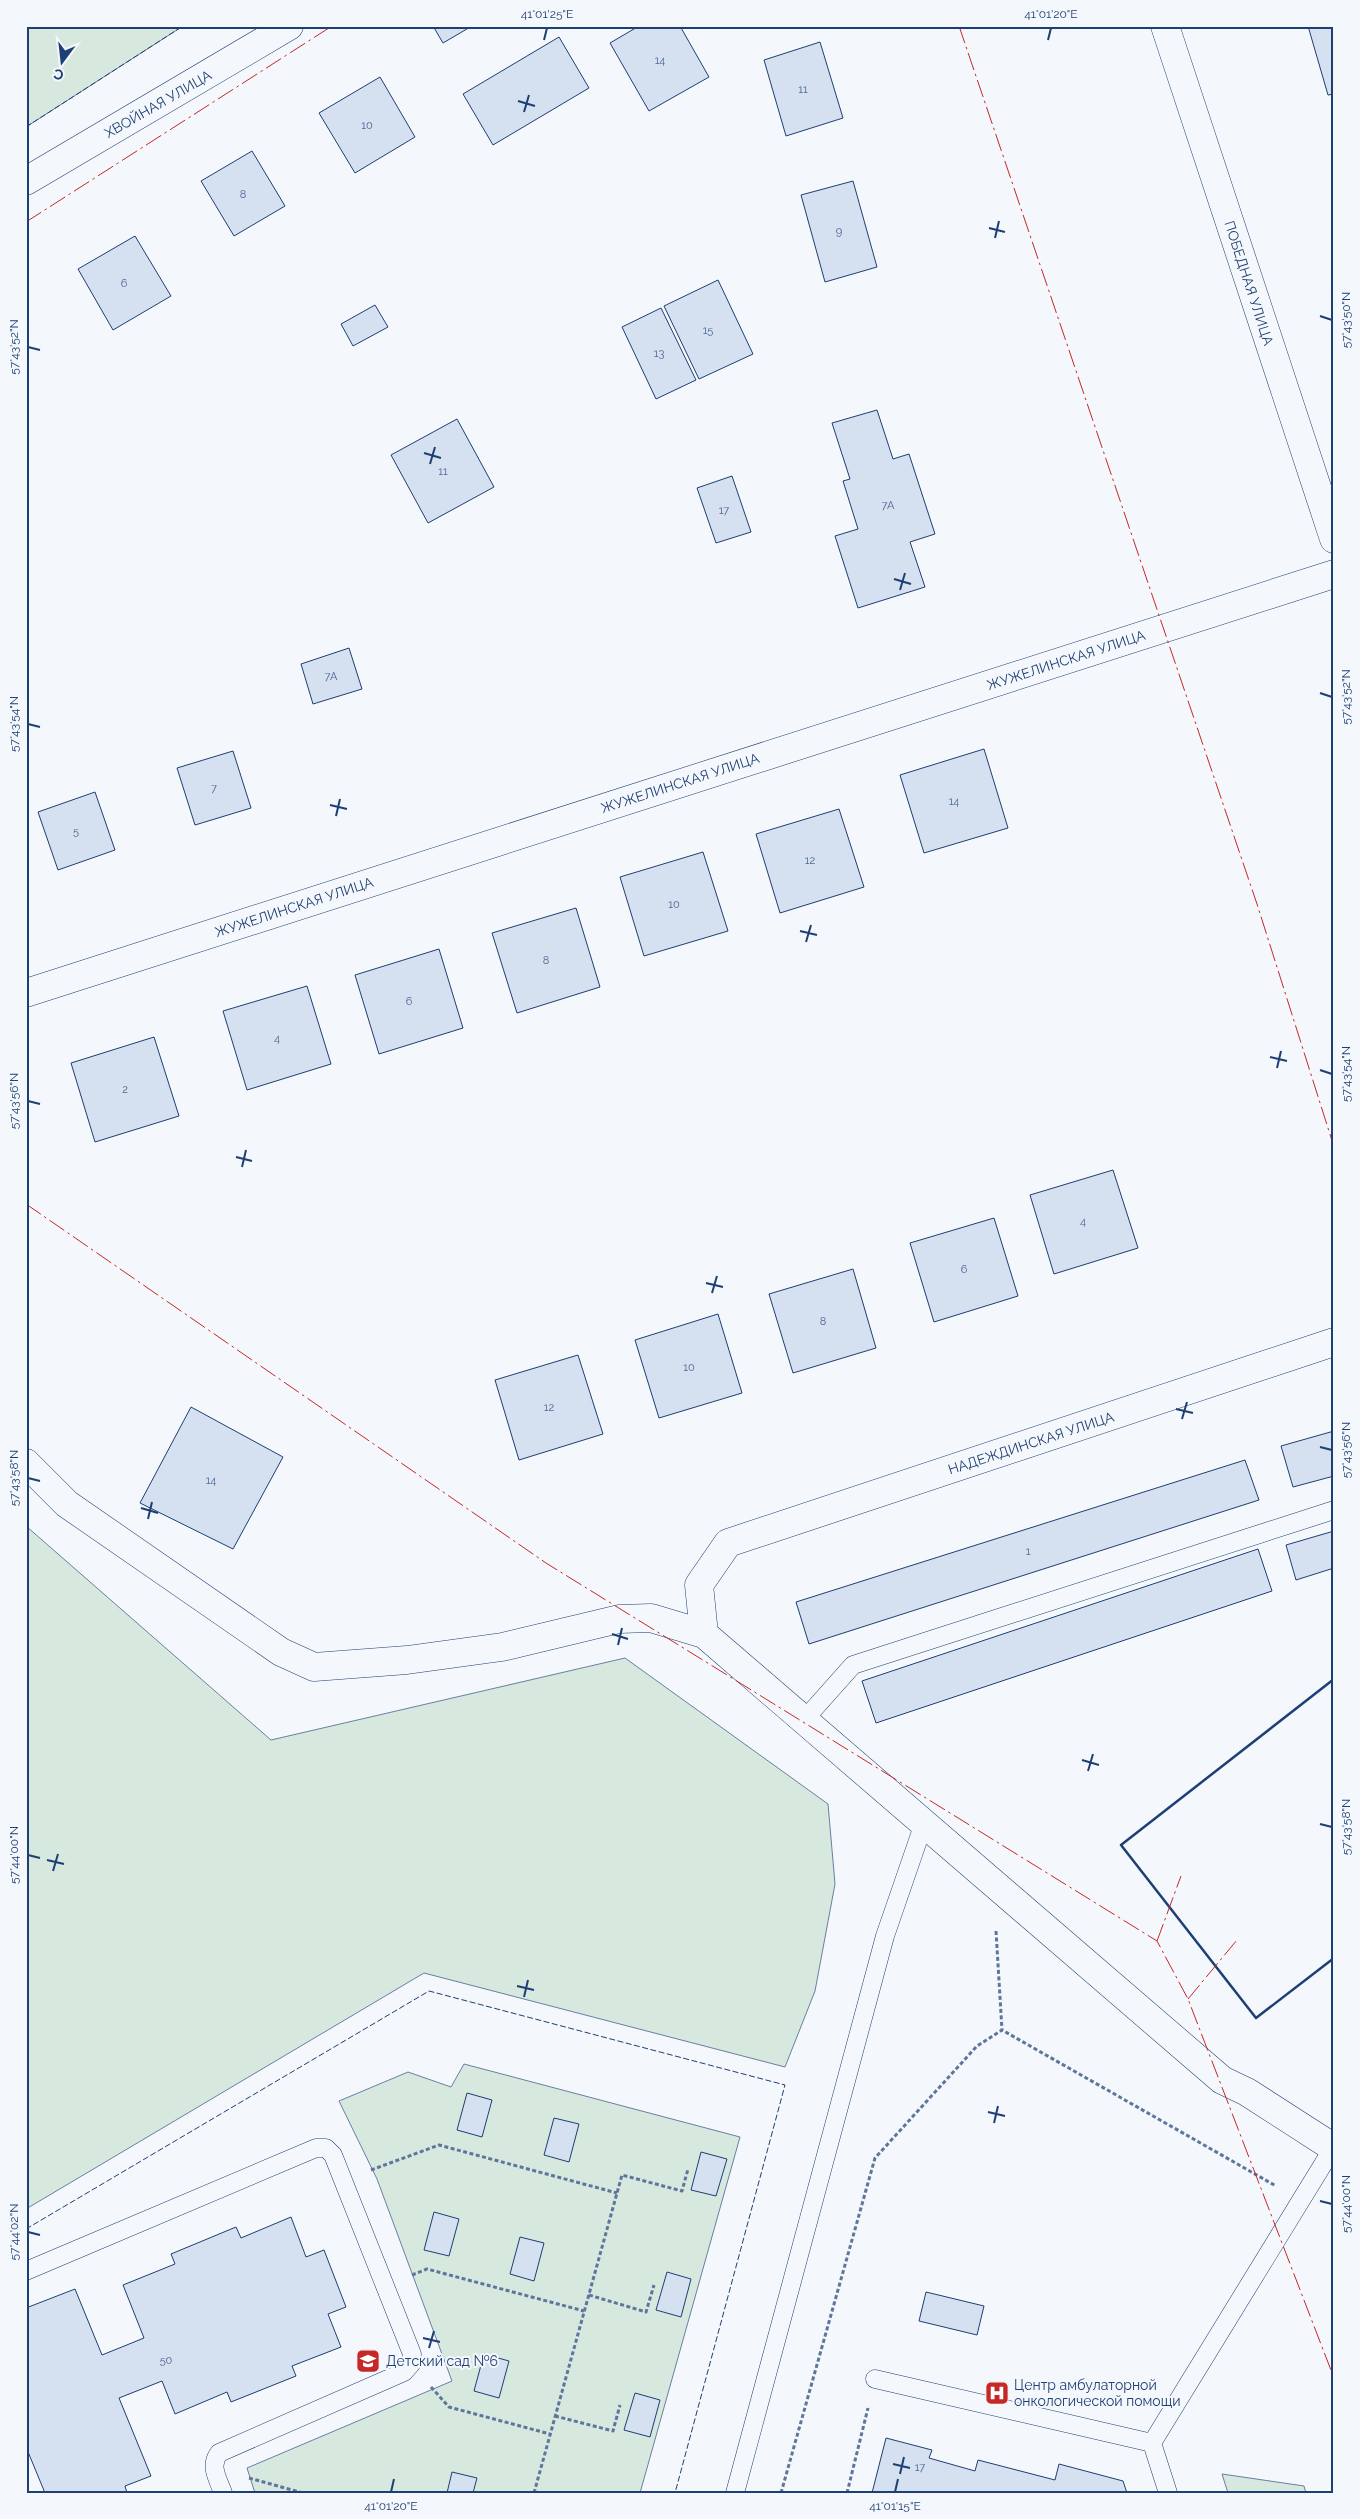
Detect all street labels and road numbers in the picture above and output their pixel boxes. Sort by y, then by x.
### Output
street label: ХВОЙНАЯ УЛИЦА [101,66,215,141]
street label: ПОБЕДНАЯ УЛИЦА [1221,219,1277,348]
street label: ЖУЖЕЛИНСКАЯ УЛИЦА [985,627,1148,693]
street label: ЖУЖЕЛИНСКАЯ УЛИЦА [599,750,762,816]
street label: ЖУЖЕЛИНСКАЯ УЛИЦА [213,874,376,940]
street label: НАДЕЖДИНСКАЯ УЛИЦА [946,1408,1117,1477]

